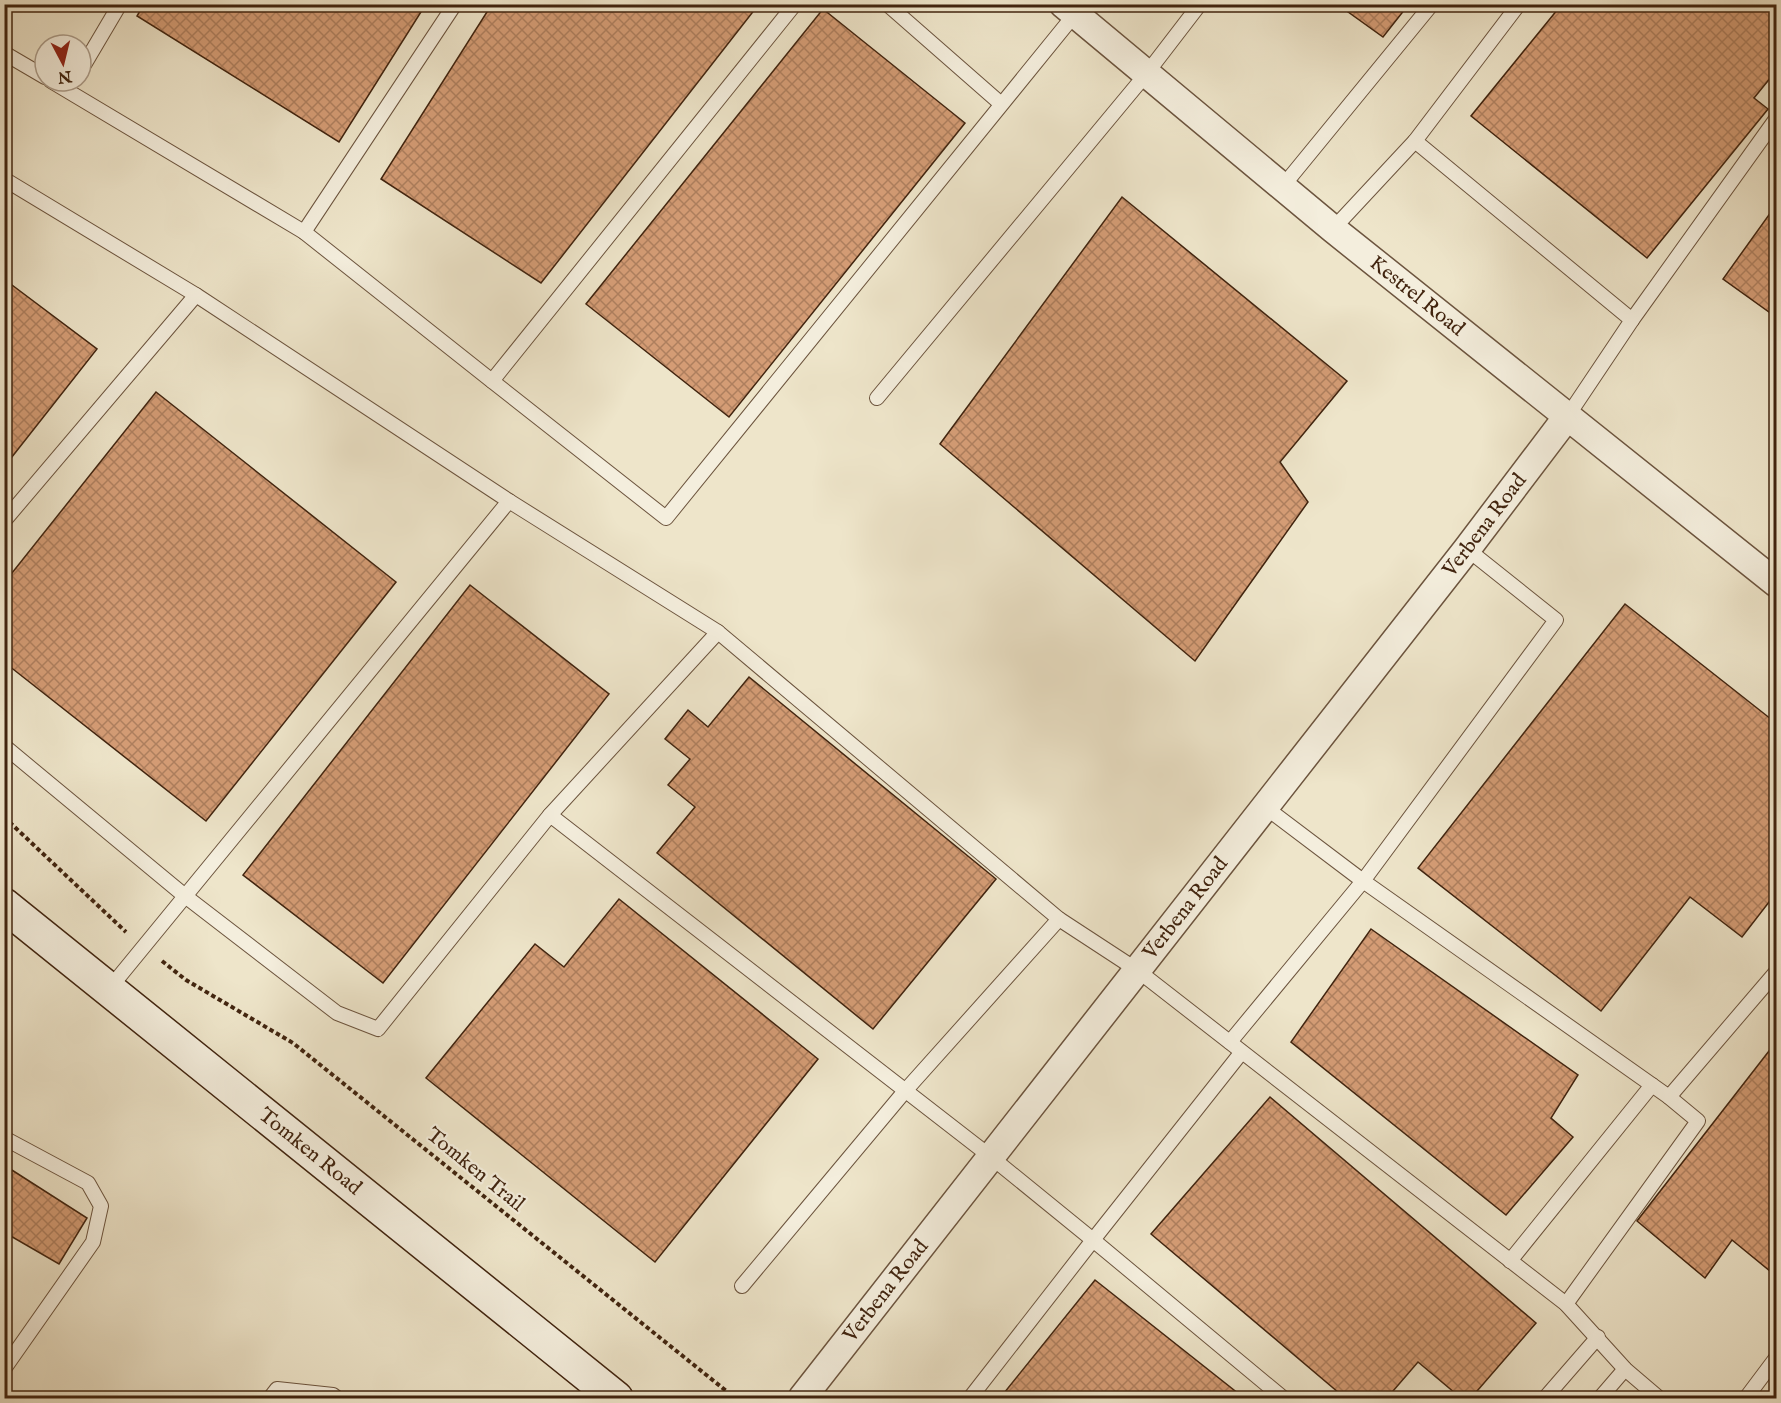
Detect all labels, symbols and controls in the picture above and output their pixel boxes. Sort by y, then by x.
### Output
north arrow [33,33,93,93]
text: N [56,65,74,87]
street label: Kestrel Road [1364,250,1471,343]
street label: Verbena Road [1436,468,1533,583]
street label: Verbena Road [1136,851,1235,966]
street label: Tomken Road [253,1102,368,1202]
street label: Tomken Trail [420,1122,530,1218]
street label: Verbena Road [837,1233,935,1349]

